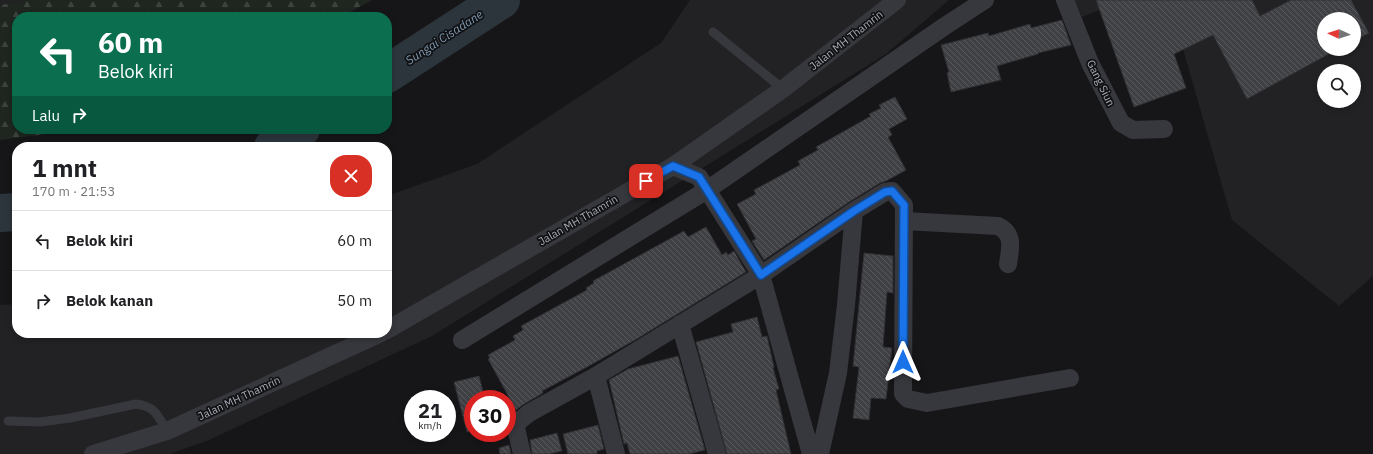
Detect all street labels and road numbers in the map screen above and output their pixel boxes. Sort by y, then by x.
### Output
street label: Jalan MH Thamrin [806,7,886,73]
street label: Gang Siun [1084,58,1118,108]
street label: Jalan MH Thamrin [536,192,620,248]
street label: Jalan MH Thamrin [195,373,283,423]

